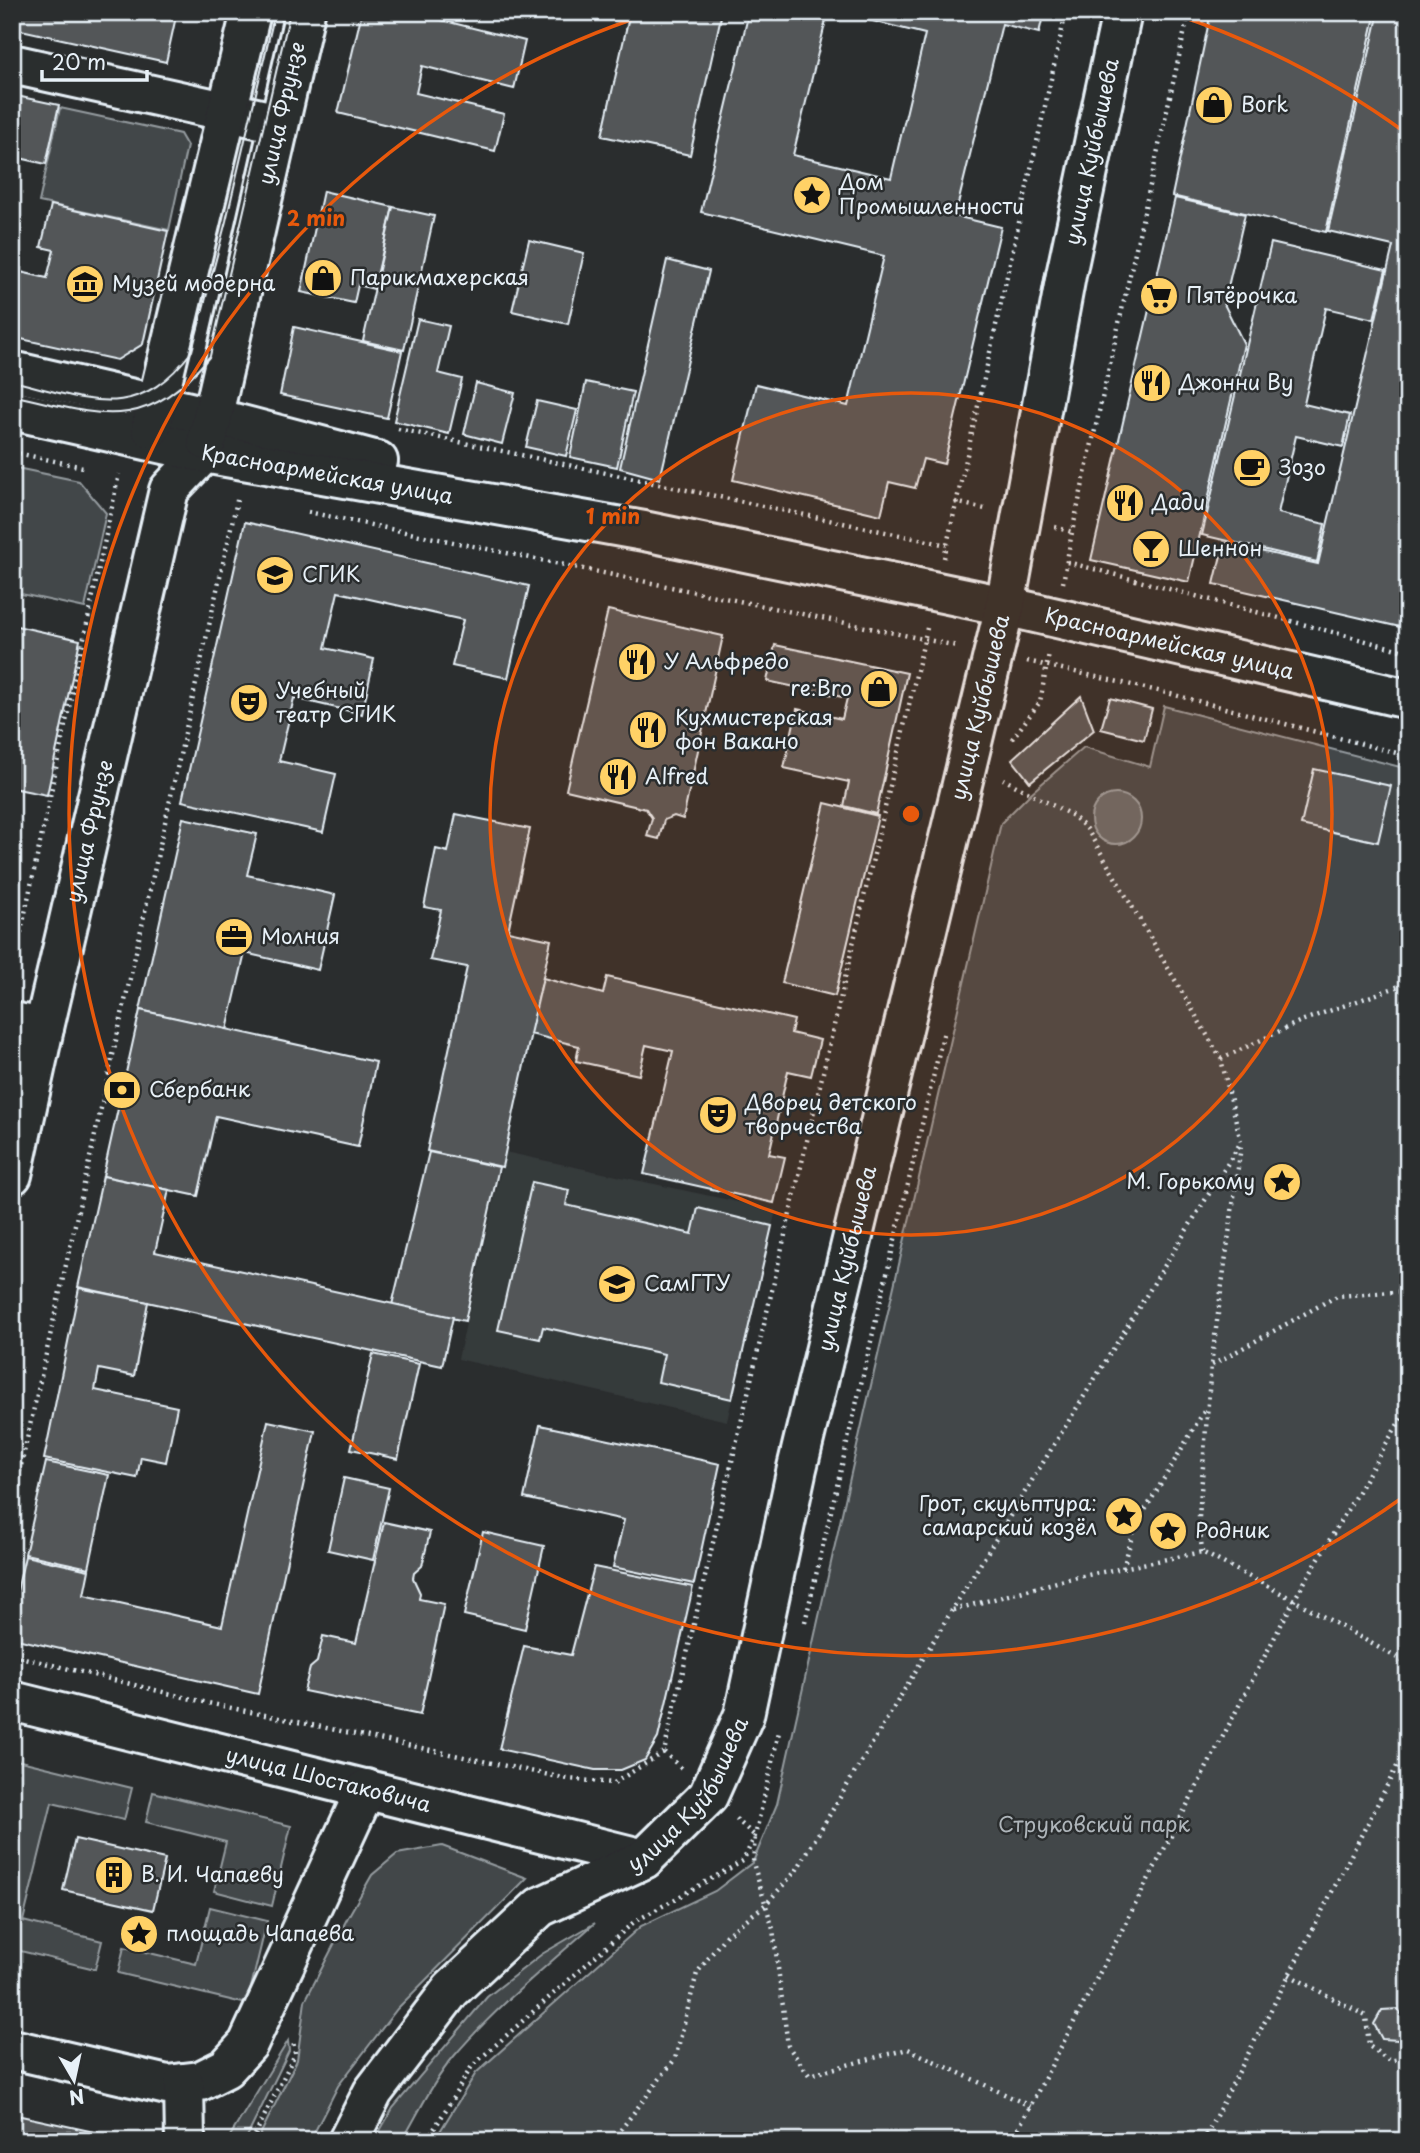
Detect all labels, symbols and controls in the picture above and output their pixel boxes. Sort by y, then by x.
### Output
scale bar [42,38,147,82]
street label: улица Фрунзе [248,38,312,188]
text: 20 m [52,45,106,77]
street label: улица Куйбышева [1055,55,1126,248]
shop icon: Bork [1193,84,1235,126]
place label: Bork [1241,87,1288,119]
place label: Дом Промышленности [838,165,1024,221]
place icon: Дом Промышленности [791,174,833,216]
text: 2 min [287,201,345,233]
shop icon: Парикмахерская [302,257,344,299]
place label: Парикмахерская [350,260,529,292]
museum icon: Музей модерна [64,263,106,305]
place label: Музей модерна [112,266,275,298]
supermarket icon: Пятёрочка [1138,275,1180,317]
place label: Пятёрочка [1186,278,1298,310]
restaurant icon: Джонни Ву [1131,362,1173,404]
place label: Джонни Ву [1178,365,1293,397]
street label: Красноармейская улица [199,435,457,511]
cafe icon: Зозо [1231,447,1273,489]
place label: Зозо [1279,450,1326,482]
restaurant icon: Дади [1104,482,1146,524]
place label: Дади [1151,485,1205,517]
text: 1 min [586,499,640,531]
bar icon: Шеннон [1130,528,1172,570]
place label: Шеннон [1178,531,1262,563]
school or university icon: СГИК [254,554,296,596]
place label: СГИК [302,557,360,589]
street label: Красноармейская улица [1042,598,1298,686]
street label: улица Куйбышева [941,611,1016,803]
restaurant icon: У Альфредо [616,641,658,683]
place label: У Альфредо [664,644,789,676]
shop icon: re:Bro [858,668,900,710]
place label: re:Bro [790,671,852,703]
place label: Учебный театр СГИК [276,673,396,729]
theatre icon: Учебный театр СГИК [228,682,270,724]
place label: Кухмистерская фон Вакано [675,700,833,756]
restaurant icon: Кухмистерская фон Вакано [627,709,669,751]
restaurant icon: Alfred [597,756,639,798]
street label: улица Фрунзе [56,757,120,906]
place label: Alfred [645,759,709,791]
centre of rings [899,802,923,826]
office icon: Молния [213,916,255,958]
place label: Молния [261,919,340,951]
bank icon: Сбербанк [101,1069,143,1111]
place label: Сбербанк [149,1072,251,1104]
place label: Дворец детского творчества [744,1085,917,1141]
theatre icon: Дворец детского творчества [697,1094,739,1136]
place icon: М. Горькому [1261,1161,1303,1203]
street label: улица Куйбышева [808,1162,883,1354]
place label: М. Горькому [1126,1164,1255,1196]
school or university icon: СамГТУ [596,1263,638,1305]
place label: СамГТУ [644,1266,730,1298]
place label: Грот, скульптура: самарский козёл [919,1486,1097,1542]
place icon: Грот, скульптура: самарский козёл [1103,1495,1145,1537]
place icon: Родник [1147,1510,1189,1552]
place label: Родник [1195,1513,1270,1545]
street label: улица Куйбышева [622,1711,755,1878]
street label: улица Шостаковича [223,1737,435,1819]
park label: Струковский парк [998,1807,1190,1839]
building icon: В. И. Чапаеву [93,1854,135,1896]
place label: В. И. Чапаеву [141,1857,284,1889]
place icon: площадь Чапаева [118,1913,160,1955]
place label: площадь Чапаева [166,1916,354,1948]
north arrow [38,2044,108,2114]
text: N [67,2083,86,2113]

